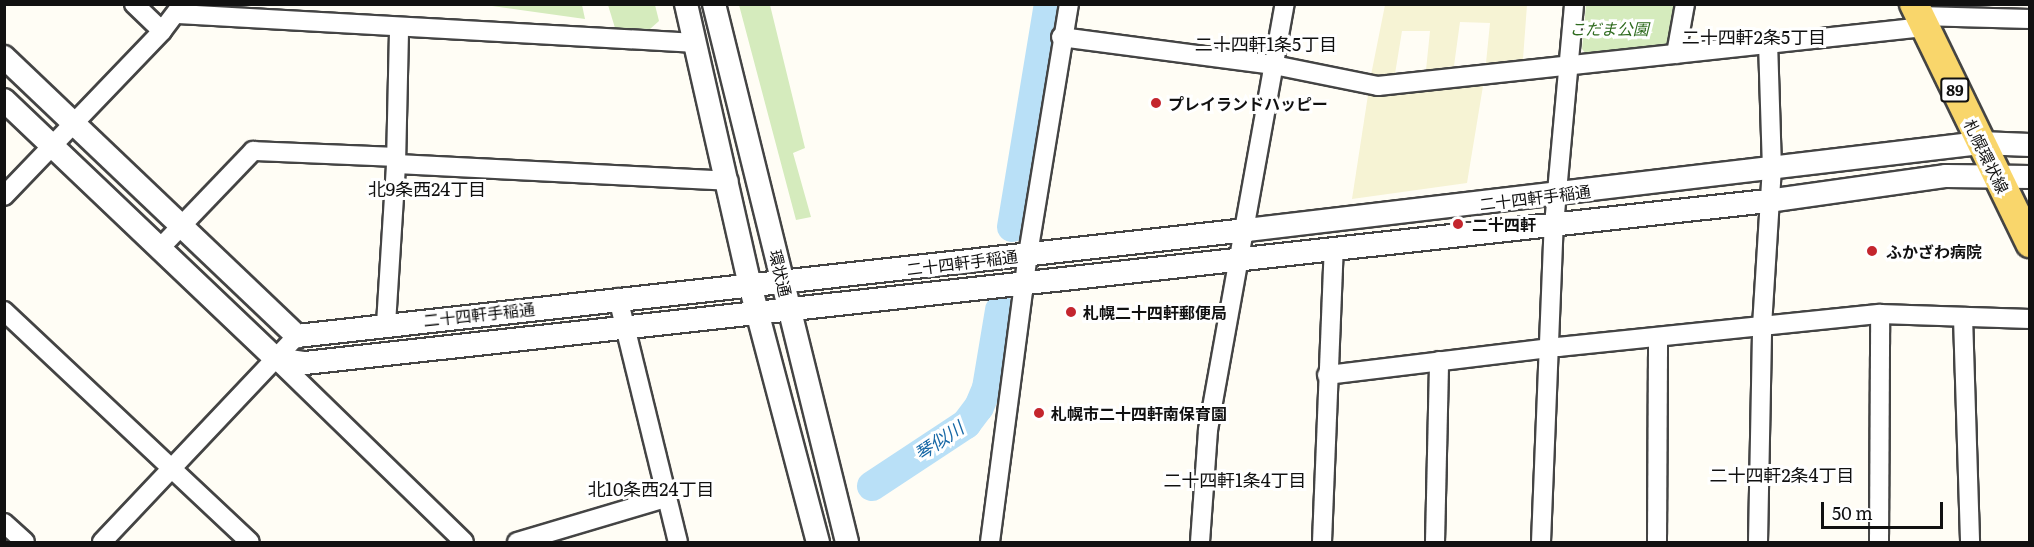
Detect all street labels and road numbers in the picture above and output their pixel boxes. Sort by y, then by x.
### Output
road number: 89 [1940,78,1970,102]
street label: 札幌環状線 [1961,116,2013,196]
street label: 二十四軒手稲通 [1478,181,1592,213]
street label: 二十四軒手稲通 [905,246,1019,278]
street label: 環状通 [766,247,796,299]
street label: 二十四軒手稲通 [422,299,536,329]

